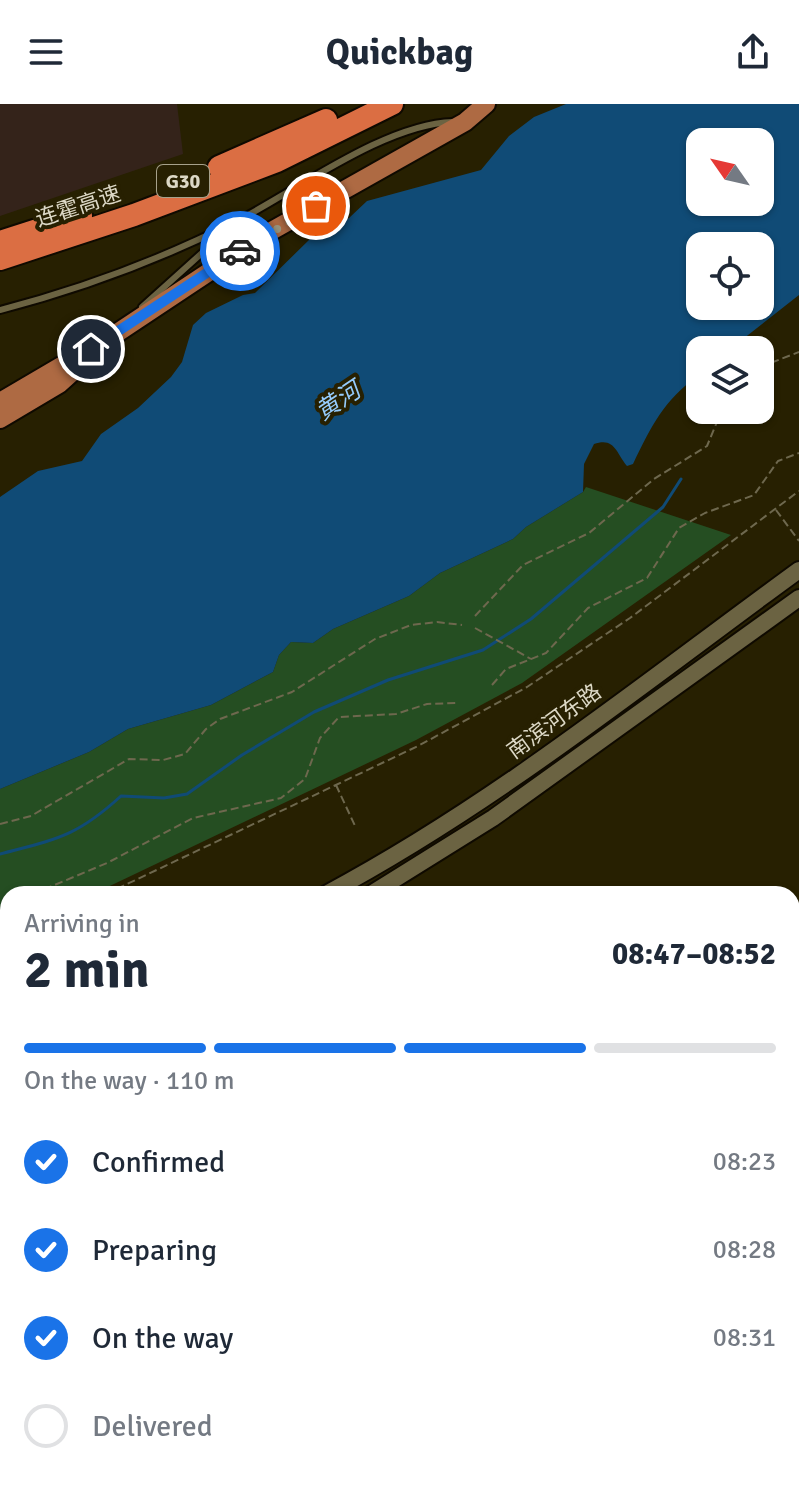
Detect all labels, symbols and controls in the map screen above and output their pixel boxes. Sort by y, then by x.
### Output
icon: menu [24,30,68,74]
text: Quickbag [326,30,473,75]
icon: share [731,30,775,74]
north arrow [686,128,774,216]
map controls [686,128,774,424]
road number: G30 [157,165,209,197]
pin [282,172,350,240]
street label: 连霍高速 [32,180,124,232]
icon: bag [294,184,338,228]
courier [200,211,280,291]
icon: car [218,229,262,273]
button: locate [686,232,774,320]
pin [57,315,125,383]
icon: home [69,327,113,371]
button: layers [686,336,774,424]
water label: 黄河 [310,373,370,427]
street label: 南滨河东路 [502,678,606,764]
text: Arriving in [24,908,140,940]
text: 08:47–08:52 [612,936,776,973]
text: 2 min [24,938,150,1002]
text: On the way · 110 m [24,1065,234,1097]
icon: check [24,1140,68,1184]
text: Confirmed [92,1144,225,1181]
text: 08:23 [713,1146,776,1178]
icon: check [24,1228,68,1272]
text: Preparing [92,1232,217,1269]
text: 08:28 [713,1234,776,1266]
icon: check [24,1316,68,1360]
text: On the way [92,1320,233,1357]
text: 08:31 [713,1322,776,1354]
text: Delivered [92,1408,213,1445]

